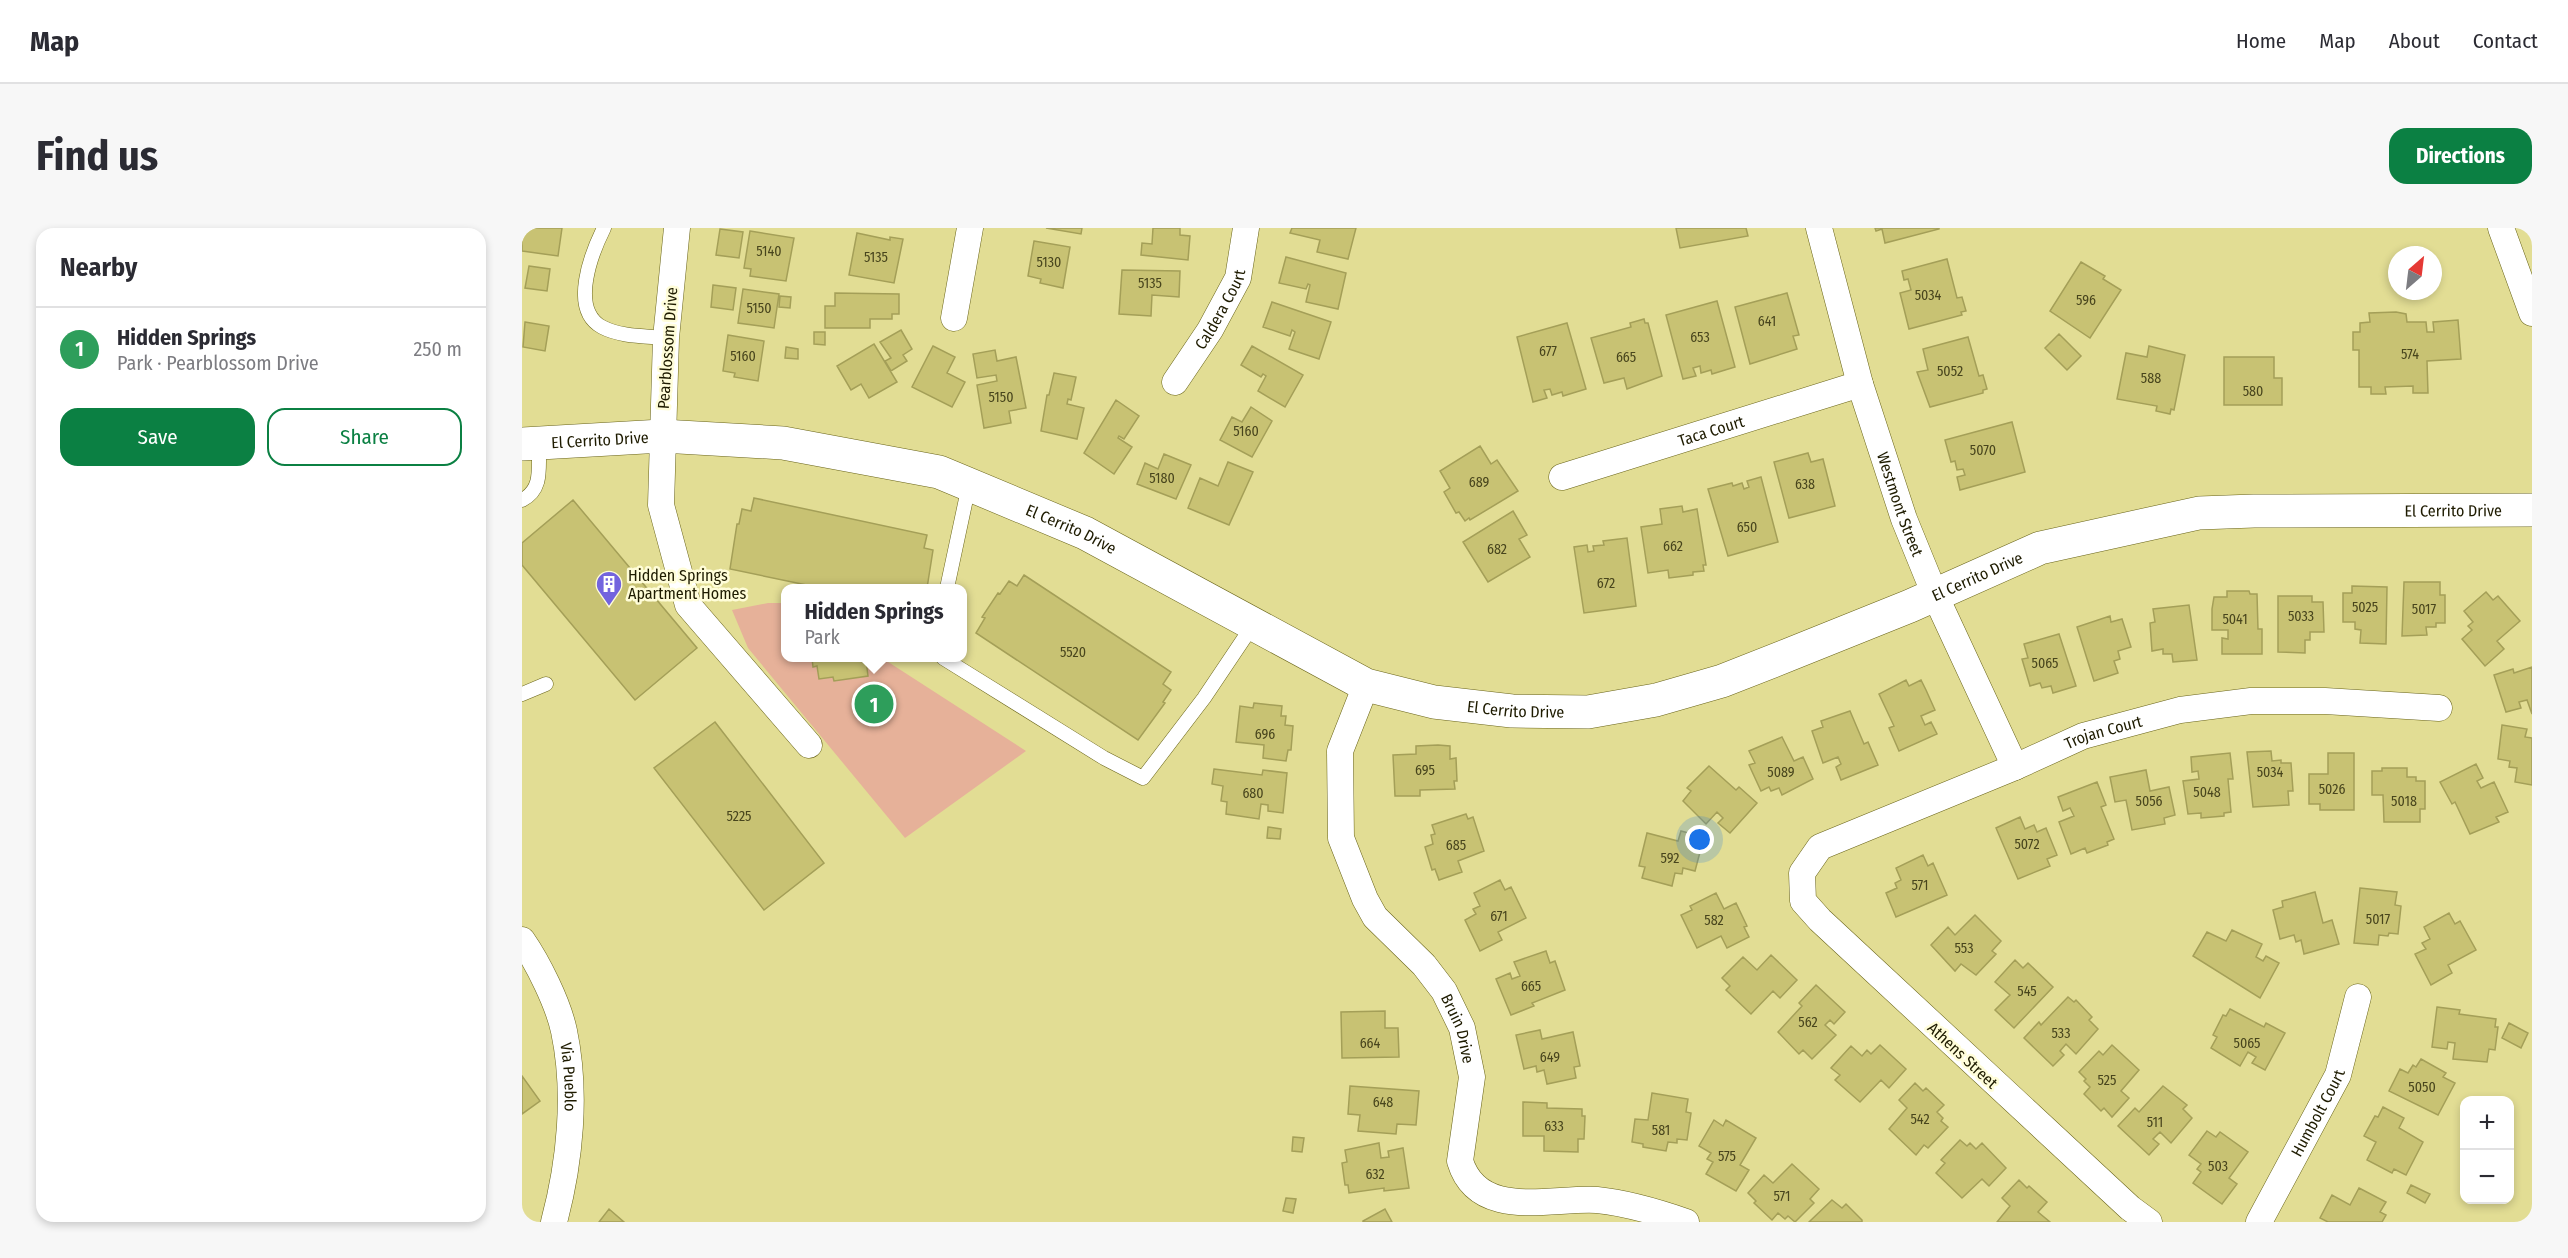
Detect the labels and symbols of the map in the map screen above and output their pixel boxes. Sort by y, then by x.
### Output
house number: 5140 [756,243,782,260]
north arrow [2388,246,2442,300]
house number: 5135 [864,249,888,266]
house number: 5130 [1037,254,1061,271]
street label: Caldera Court [1191,267,1249,353]
house number: 5135 [1138,275,1162,292]
street label: Pearblossom Drive [654,286,681,410]
house number: 5034 [1915,287,1942,304]
house number: 596 [2076,292,2096,309]
house number: 5150 [747,300,771,317]
house number: 641 [1758,313,1776,330]
house number: 653 [1690,329,1710,346]
house number: 677 [1539,343,1557,360]
house number: 574 [2401,346,2419,363]
house number: 5160 [730,348,756,365]
house number: 665 [1616,349,1636,366]
house number: 5052 [1937,363,1963,380]
house number: 588 [2141,370,2161,387]
house number: 580 [2243,383,2263,400]
house number: 5150 [989,389,1013,406]
street label: Taca Court [1676,412,1747,450]
house number: 5160 [1233,423,1259,440]
street label: El Cerrito Drive [551,428,649,452]
house number: 5070 [1970,442,1996,459]
street label: Westmont Street [1873,450,1927,560]
house number: 5180 [1149,470,1175,487]
house number: 689 [1469,474,1489,491]
house number: 638 [1795,476,1815,493]
street label: El Cerrito Drive [1023,500,1120,558]
street label: El Cerrito Drive [2404,501,2502,520]
house number: 650 [1737,519,1757,536]
house number: 662 [1663,538,1683,555]
house number: 682 [1487,541,1507,558]
street label: El Cerrito Drive [1929,548,2026,605]
place label: Hidden Springs Apartment Homes [628,566,746,603]
building icon: Hidden Springs Apartment Homes [594,569,624,607]
house number: 672 [1597,575,1615,592]
house number: 5025 [2352,599,2378,616]
house number: 5017 [2412,601,2437,618]
house number: 5033 [2288,608,2314,625]
house number: 5041 [2222,611,2248,628]
house number: 5520 [1060,644,1086,661]
house number: 5065 [2031,655,2059,672]
pin: 1 [854,682,894,726]
street label: El Cerrito Drive [1466,697,1565,722]
street label: Trojan Court [2062,711,2145,753]
house number: 696 [1255,726,1275,743]
house number: 695 [1415,762,1435,779]
house number: 5089 [1767,764,1795,781]
house number: 5034 [2257,764,2284,781]
house number: 5026 [2319,781,2345,798]
house number: 5048 [2193,784,2221,801]
house number: 680 [1242,785,1264,802]
house number: 5056 [2135,793,2163,810]
house number: 5018 [2391,793,2417,810]
house number: 5225 [726,808,752,825]
your location [1685,825,1714,854]
house number: 5072 [2014,836,2040,853]
house number: 685 [1446,837,1466,854]
house number: 592 [1661,850,1679,867]
house number: 571 [1911,877,1929,894]
house number: 671 [1490,908,1508,925]
house number: 5017 [2366,911,2391,928]
house number: 582 [1704,912,1724,929]
house number: 553 [1955,940,1974,957]
house number: 665 [1521,978,1541,995]
house number: 545 [2017,983,2037,1000]
street label: Bruin Drive [1437,991,1478,1065]
house number: 562 [1798,1014,1818,1031]
street label: Athens Street [1924,1018,2002,1093]
house number: 533 [2052,1025,2070,1042]
house number: 664 [1360,1035,1381,1052]
house number: 5065 [2233,1035,2261,1052]
street label: Via Pueblo [556,1041,580,1112]
house number: 649 [1540,1049,1560,1066]
street label: Humbolt Court [2287,1067,2349,1160]
house number: 525 [2098,1072,2116,1089]
house number: 5050 [2408,1079,2436,1096]
house number: 648 [1373,1094,1393,1111]
house number: 542 [1910,1111,1930,1128]
house number: 511 [2147,1114,2163,1131]
house number: 633 [1544,1118,1564,1135]
house number: 581 [1652,1122,1670,1139]
house number: 575 [1718,1148,1736,1165]
house number: 503 [2208,1158,2228,1175]
house number: 632 [1365,1166,1385,1183]
house number: 571 [1773,1188,1791,1205]

